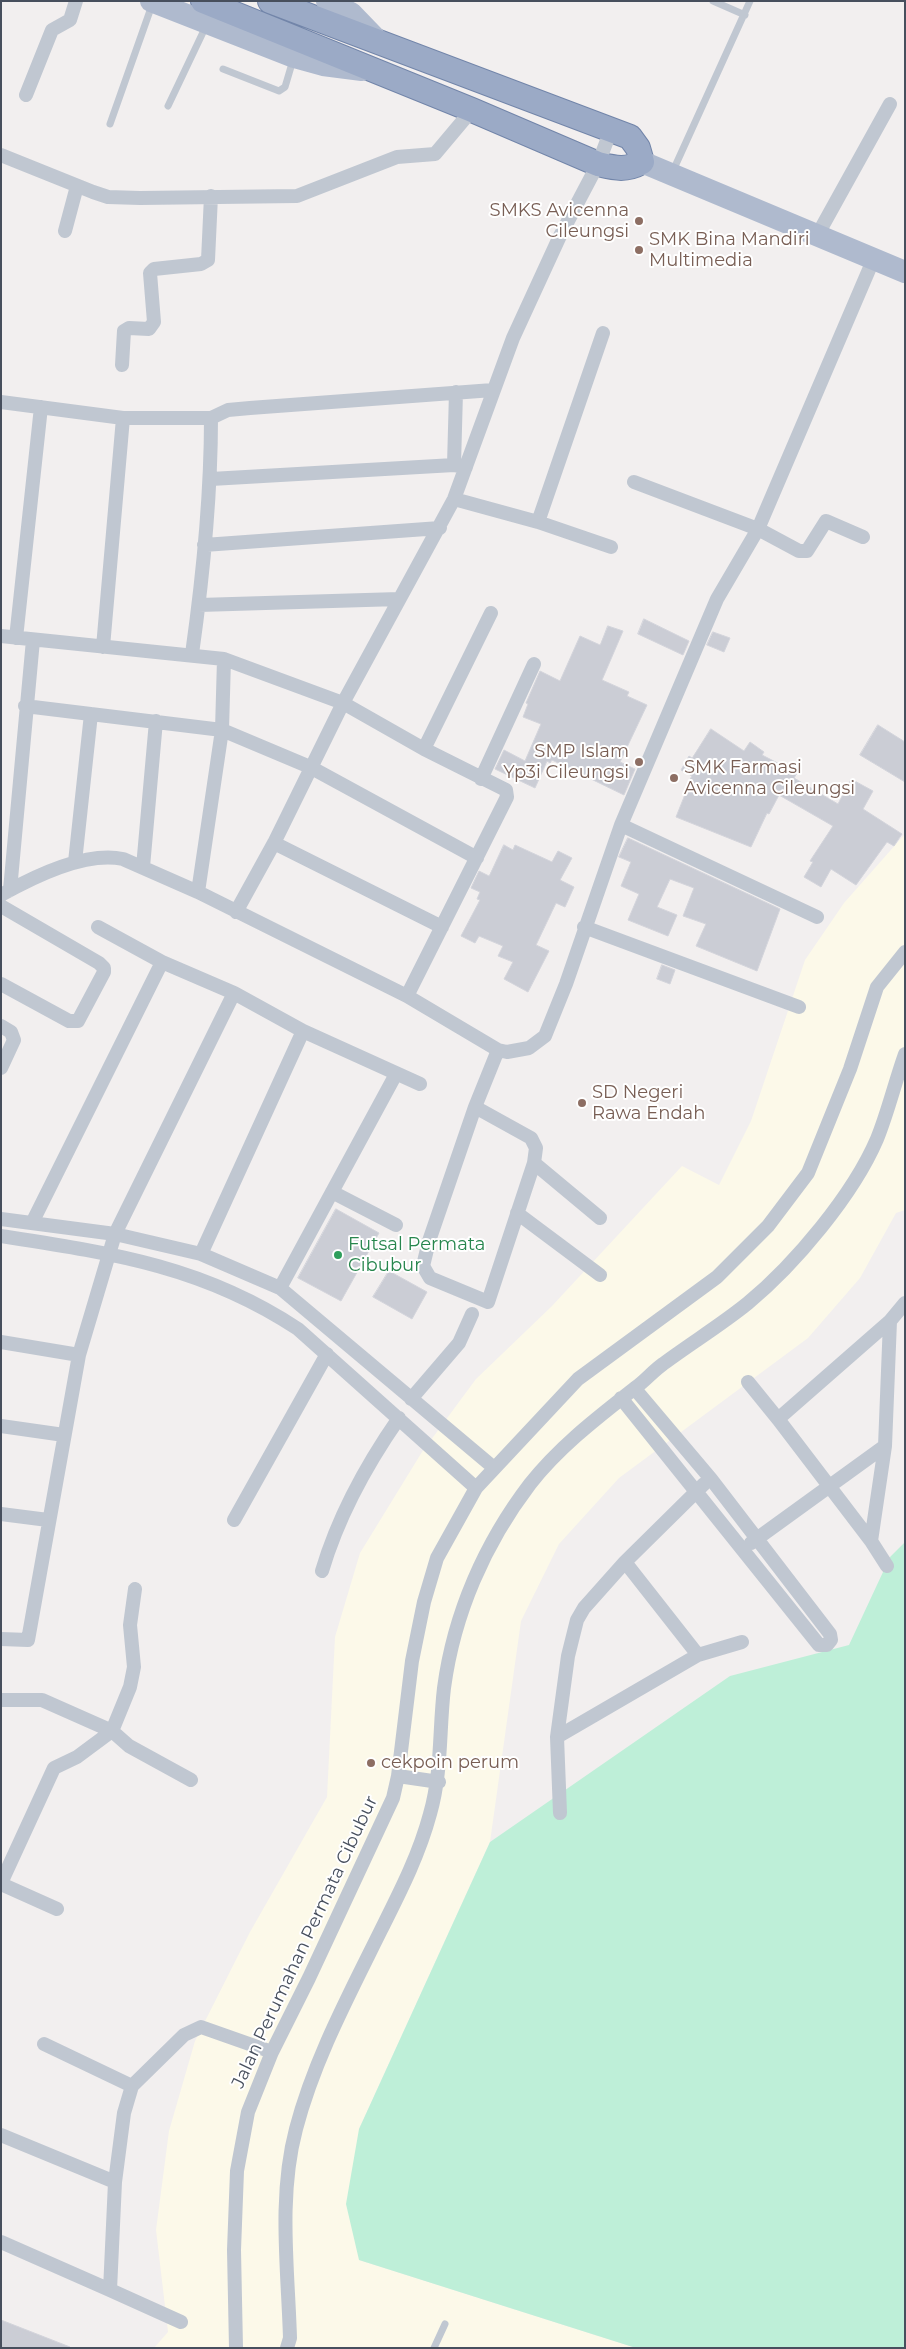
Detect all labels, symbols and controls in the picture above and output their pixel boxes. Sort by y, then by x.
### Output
place label: SMKS Avicenna Cileungsi [490,200,629,242]
marker: SMKS Avicenna Cileungsi [633,215,645,227]
place label: SMK Bina Mandiri Multimedia [649,229,810,272]
marker: SMK Bina Mandiri Multimedia [633,244,645,256]
place label: SMP Islam Yp3i Cileungsi [503,741,629,784]
marker: SMP Islam Yp3i Cileungsi [633,756,645,768]
place label: SMK Farmasi Avicenna Cileungsi [684,757,855,800]
marker: SMK Farmasi Avicenna Cileungsi [668,772,680,784]
place label: SD Negeri Rawa Endah [592,1082,705,1124]
marker: SD Negeri Rawa Endah [576,1097,588,1109]
place label: Futsal Permata Cibubur [348,1234,485,1276]
marker: Futsal Permata Cibubur [332,1249,344,1261]
place label: cekpoin perum [381,1752,519,1774]
marker: cekpoin perum [365,1757,377,1769]
street label: Jalan Perumahan Permata Cibubur [228,1792,382,2092]

